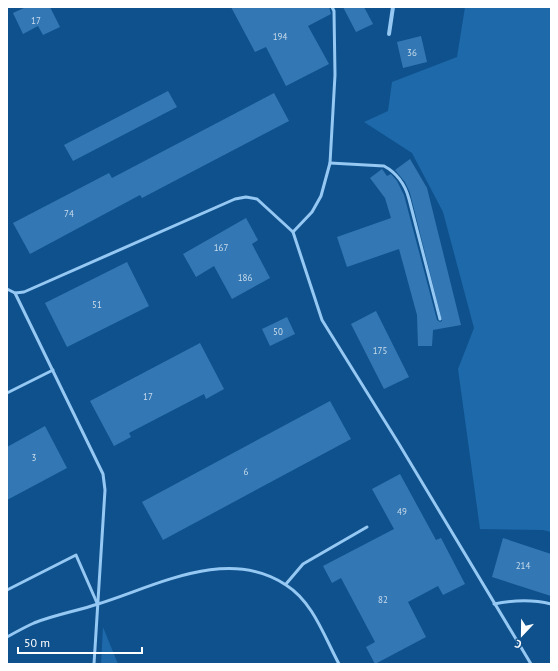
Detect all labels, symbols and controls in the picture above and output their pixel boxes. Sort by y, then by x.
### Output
house number: 17 [31,15,41,26]
house number: 194 [273,31,287,42]
house number: 36 [407,47,417,58]
house number: 74 [64,208,74,219]
house number: 167 [214,242,228,253]
house number: 186 [238,272,252,283]
house number: 51 [92,299,102,310]
house number: 50 [273,326,283,337]
house number: 175 [373,345,387,356]
house number: 17 [143,391,153,402]
house number: 3 [32,452,37,463]
house number: 6 [244,466,249,477]
house number: 49 [397,506,407,517]
house number: 214 [516,560,530,571]
house number: 82 [378,594,388,605]
north arrow [502,615,542,655]
scale bar [18,629,142,655]
text: 50 m [24,635,50,650]
text: С [513,637,524,652]

